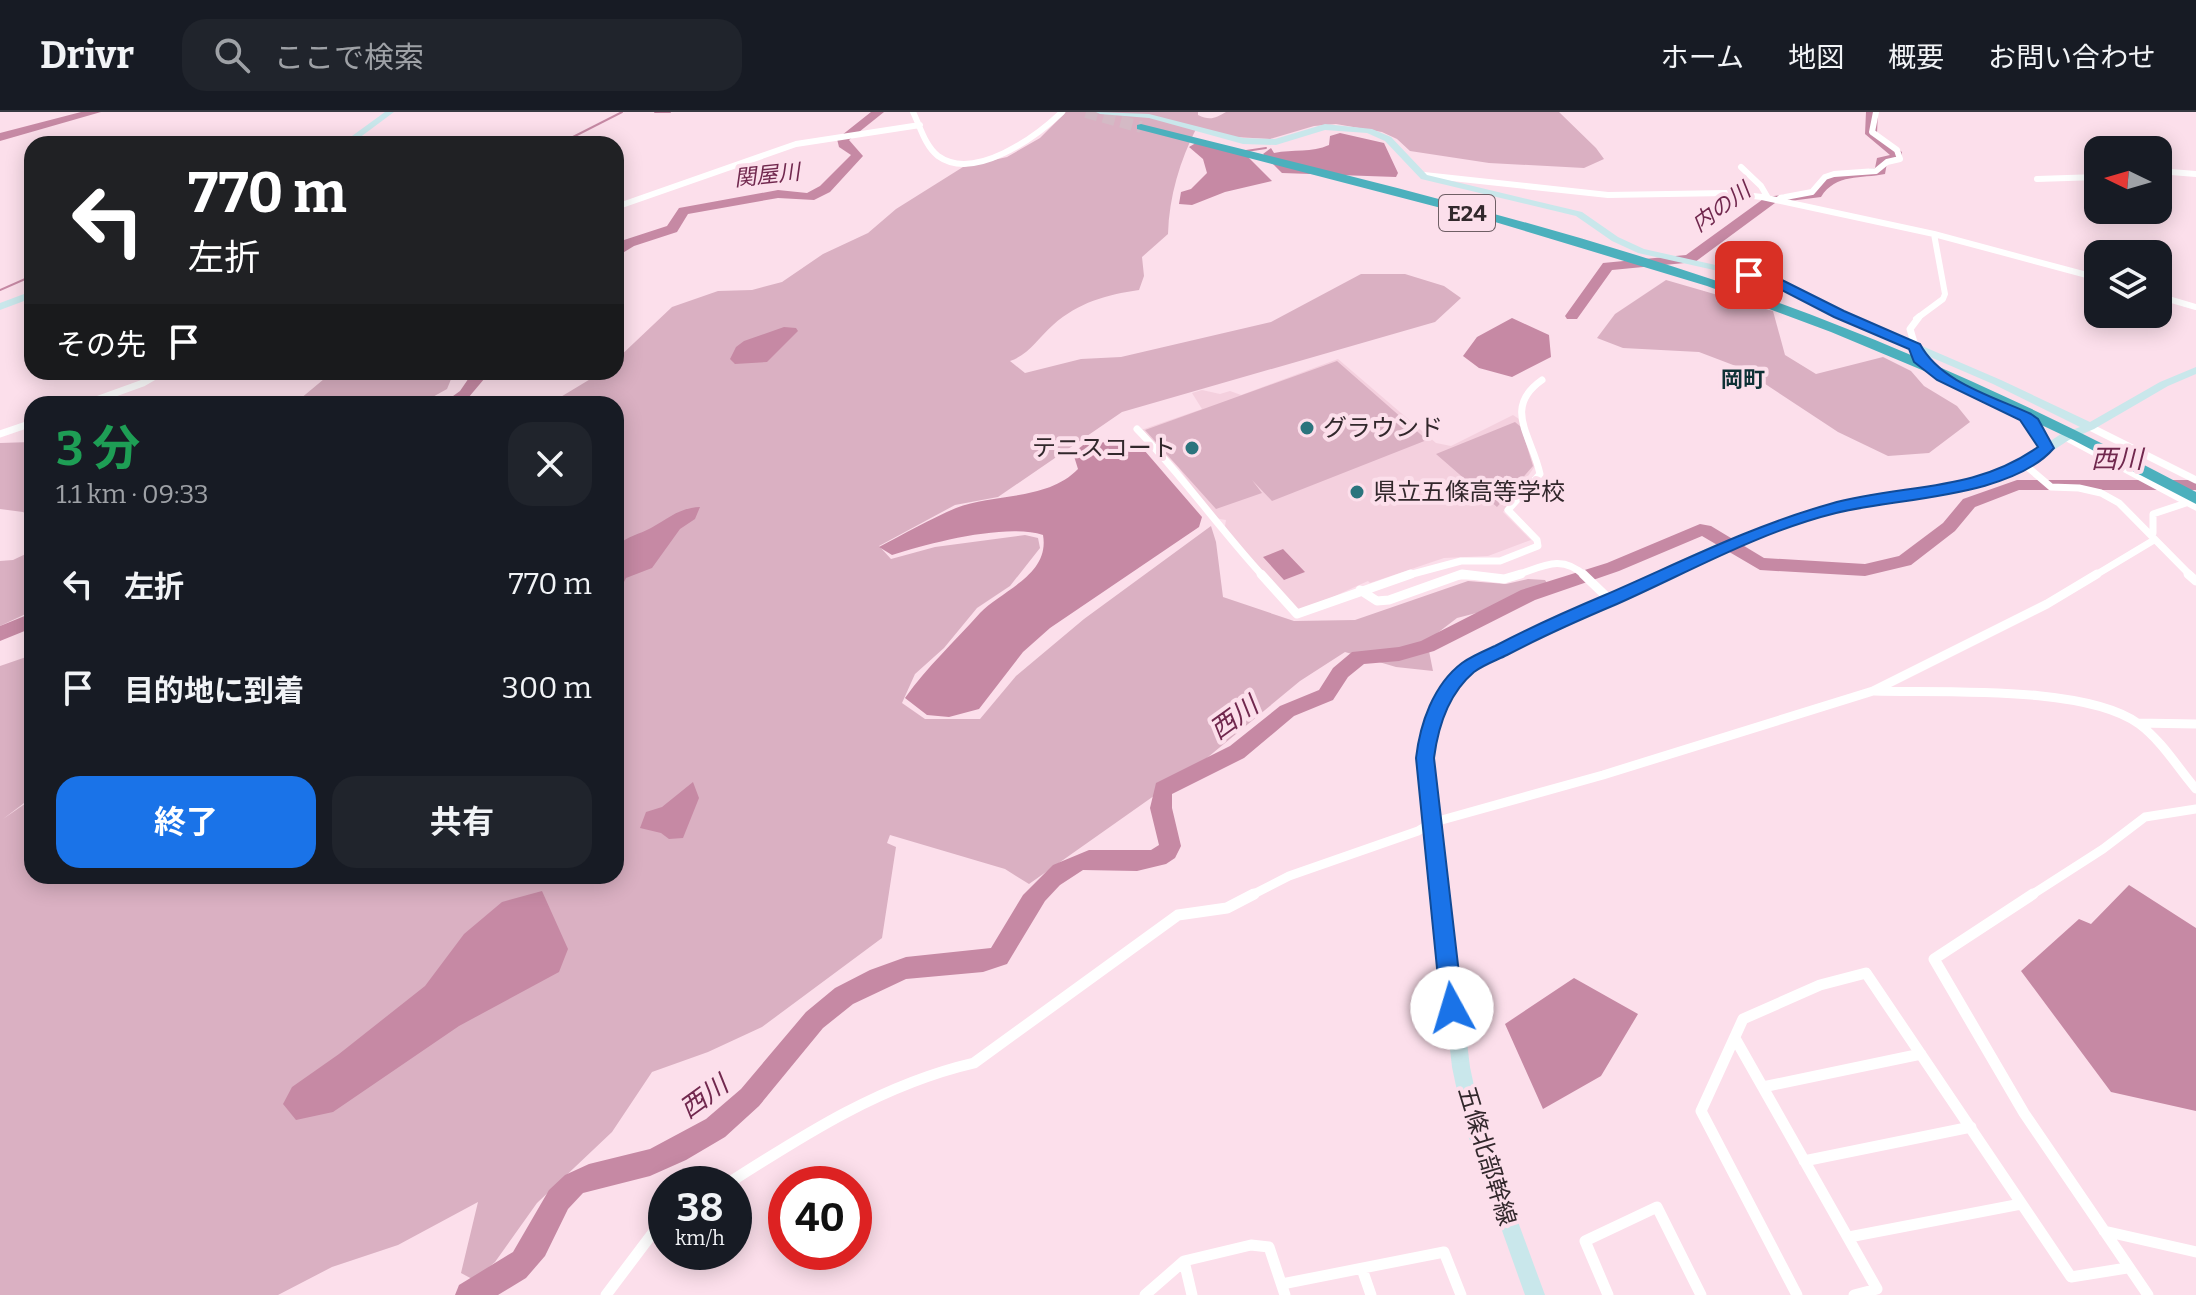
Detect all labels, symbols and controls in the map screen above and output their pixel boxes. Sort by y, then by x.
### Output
search box [182,19,742,91]
text: Drivr [40,32,134,78]
icon: search [210,33,254,77]
text: ここで検索 [274,40,424,76]
text: ホーム [1661,41,1744,74]
text: 地図 [1788,41,1844,74]
text: 概要 [1888,41,1944,74]
text: お問い合わせ [1988,41,2156,74]
north arrow [2084,136,2172,224]
map controls [2084,136,2172,328]
water label: 関屋川 [733,158,803,192]
text: 770 m [188,160,347,227]
icon: left [56,168,160,272]
water label: 内の川 [1686,176,1757,237]
road number: E24 [1439,195,1495,231]
text: 左折 [188,236,260,280]
button: layers [2084,240,2172,328]
pin [1715,241,1783,309]
icon: arrive [1727,253,1771,297]
icon: arrive [162,320,206,364]
text: その先 [56,327,146,363]
district label: 岡町 [1721,366,1765,393]
place label: グラウンド [1323,414,1443,442]
marker: グラウンド [1298,419,1316,437]
text: 3 分 [56,420,140,478]
button: close [508,422,592,506]
place label: テニスコート [1032,434,1176,462]
marker: テニスコート [1183,439,1201,457]
water label: 西川 [2091,444,2146,475]
place label: 県立五條高等学校 [1373,478,1565,506]
text: 1.1 km · 09:33 [56,479,209,510]
marker: 県立五條高等学校 [1348,483,1366,501]
icon: left [56,562,100,606]
text: 770 m [508,566,592,602]
text: 左折 [124,569,184,605]
icon: arrive [56,666,100,710]
text: 300 m [502,670,592,706]
text: 目的地に到着 [124,673,304,709]
water label: 西川 [1204,688,1267,746]
button: 終了 [56,776,316,868]
button: 共有 [332,776,592,868]
position arrow [1410,966,1494,1050]
water label: 西川 [674,1067,737,1125]
street label: 五條北部幹線 [1453,1083,1521,1229]
speed limit sign: 40 [768,1166,872,1270]
text: 38 [676,1184,724,1232]
text: km/h [675,1226,725,1250]

